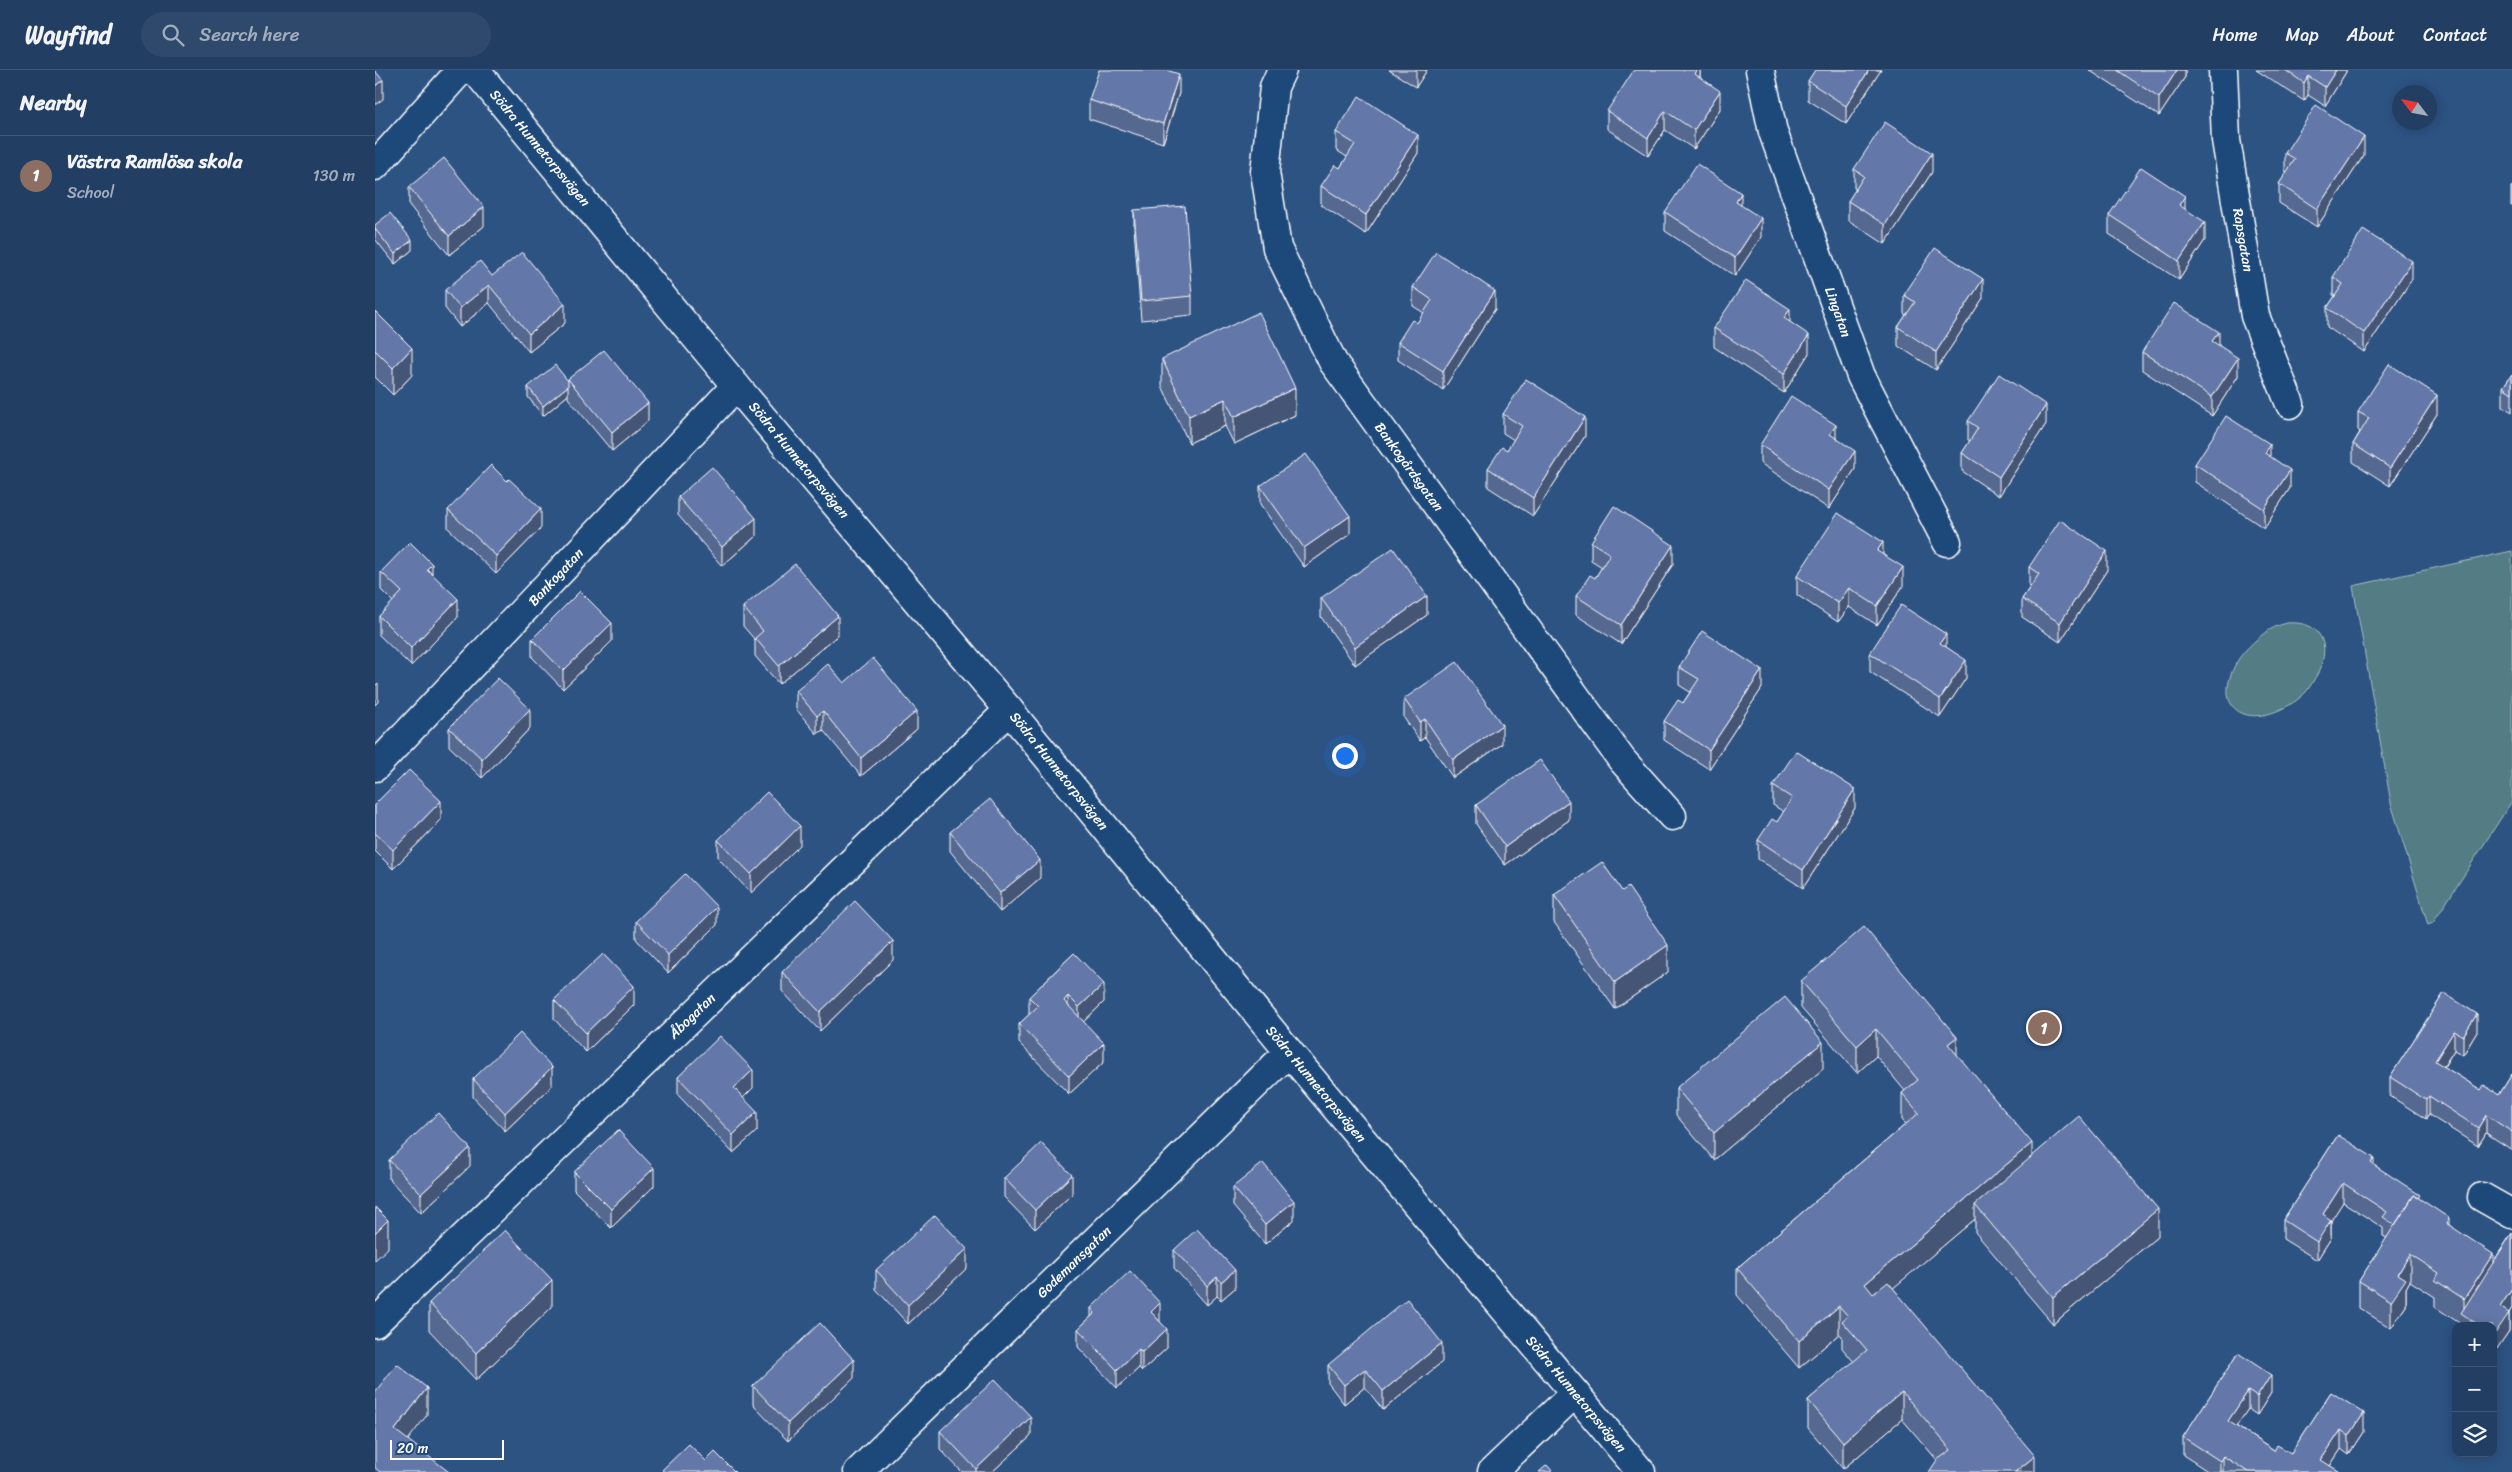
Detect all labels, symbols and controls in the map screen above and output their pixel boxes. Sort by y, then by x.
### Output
search box [141,12,491,57]
text: Wayfind [25,14,111,56]
text: Search here [199,18,299,51]
text: Home [2213,19,2258,51]
text: Map [2286,19,2319,51]
text: About [2347,19,2395,51]
text: Contact [2423,19,2487,51]
icon: search [159,21,187,49]
text: Nearby [20,84,86,122]
street label: Södra Hunnetorpsvägen [483,84,597,213]
north arrow [2392,85,2437,130]
text: Västra Ramlösa skola [67,145,242,178]
text: 1 [33,161,39,190]
text: 130 m [313,161,355,190]
text: School [67,178,114,207]
street label: Rapsgatan [2225,206,2261,274]
street label: Lingatan [1817,283,1859,341]
street label: Södra Hunnetorpsvägen [742,396,856,525]
street label: Bankogårdsgatan [1368,417,1450,517]
street label: Bankogatan [522,542,590,612]
street label: Södra Hunnetorpsvägen [1003,706,1115,836]
your location [1332,743,1358,769]
street label: Åbogatan [662,986,722,1046]
pin: 1 [2028,1009,2060,1047]
street label: Södra Hunnetorpsvägen [1259,1020,1373,1149]
street label: Godemansgatan [1031,1219,1118,1305]
map controls [2452,1322,2497,1457]
button: + [2452,1322,2497,1367]
street label: Södra Hunnetorpsvägen [1519,1330,1633,1459]
button: − [2452,1367,2497,1412]
button: layers [2452,1412,2497,1457]
text: 20 m [397,1436,428,1461]
scale bar [390,1437,504,1460]

